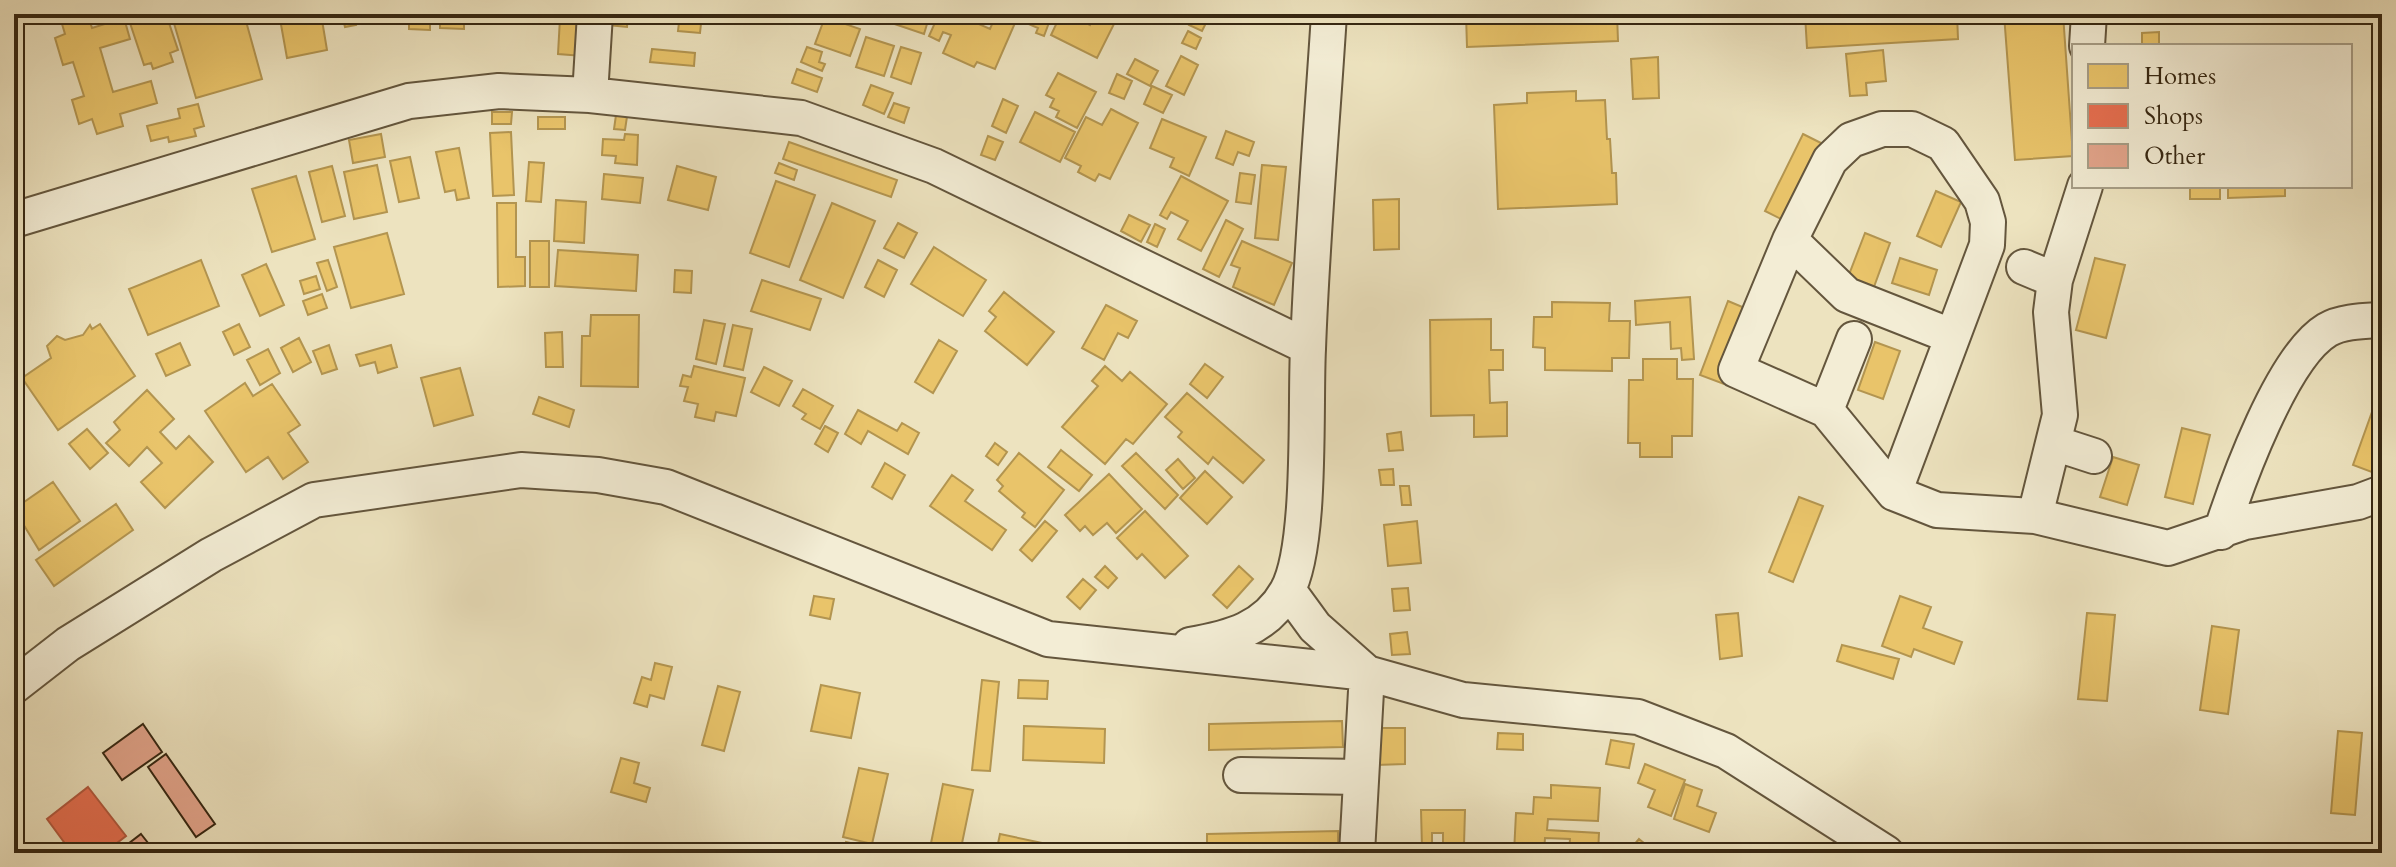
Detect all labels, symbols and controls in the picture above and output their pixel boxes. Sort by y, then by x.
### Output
legend [2072,44,2352,188]
text: Homes [2144,60,2216,93]
text: Shops [2144,100,2203,133]
text: Other [2144,140,2205,173]

